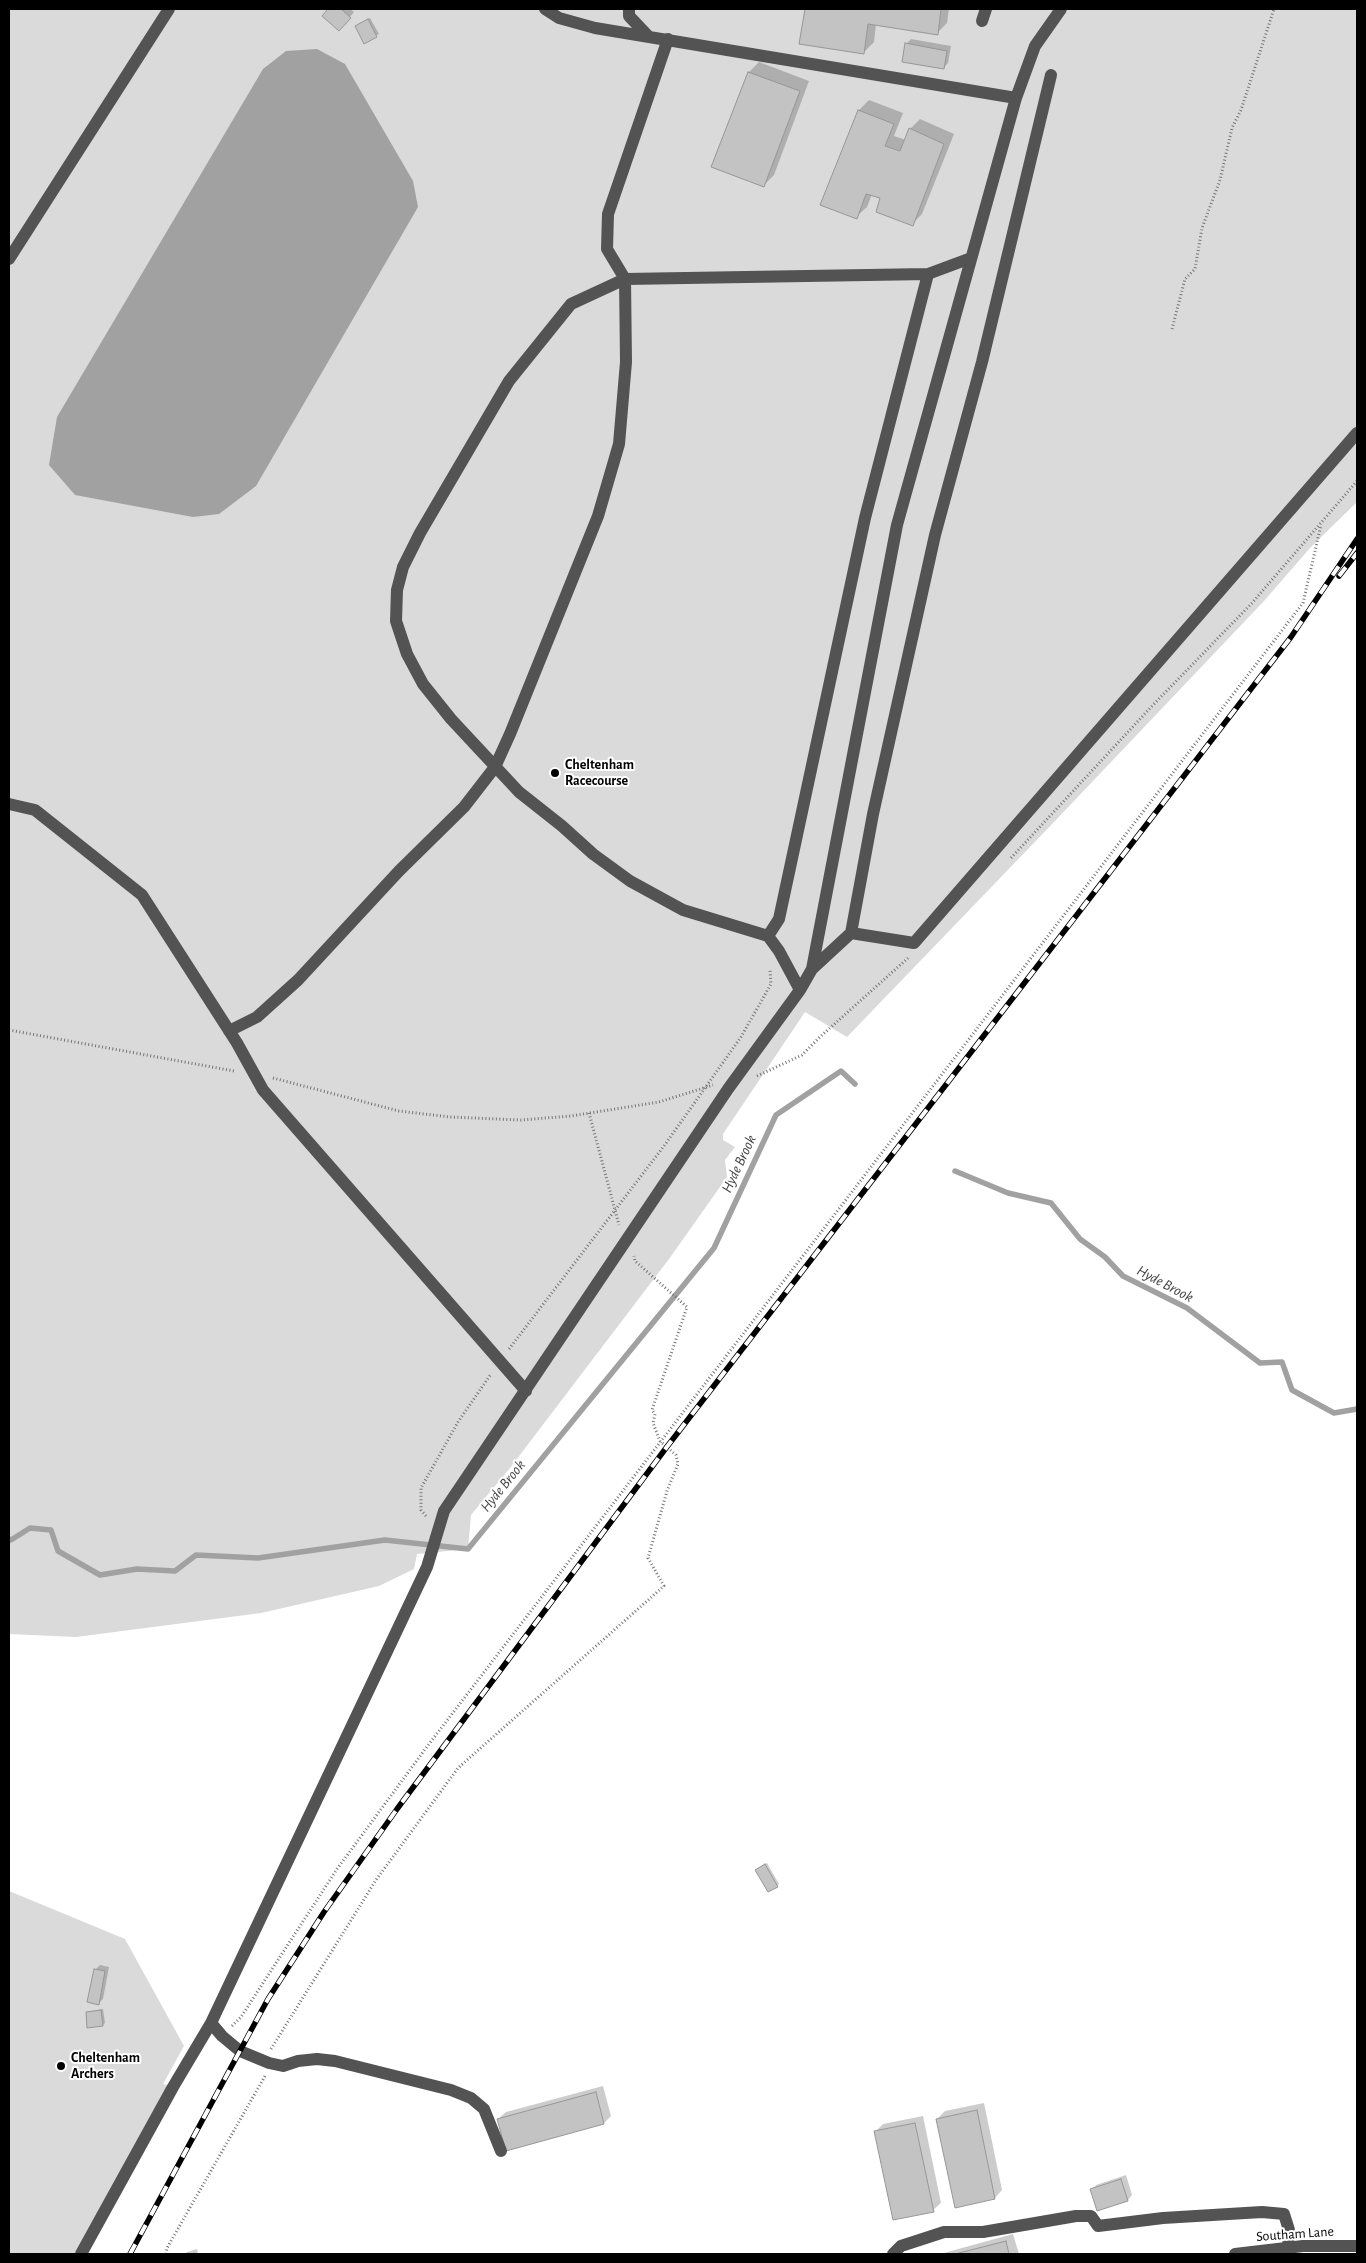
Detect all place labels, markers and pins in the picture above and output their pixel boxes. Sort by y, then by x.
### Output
place label: Cheltenham Racecourse [565,757,634,790]
marker: Cheltenham Racecourse [549,767,561,779]
place label: Cheltenham Archers [71,2050,140,2082]
marker: Cheltenham Archers [55,2060,67,2072]

